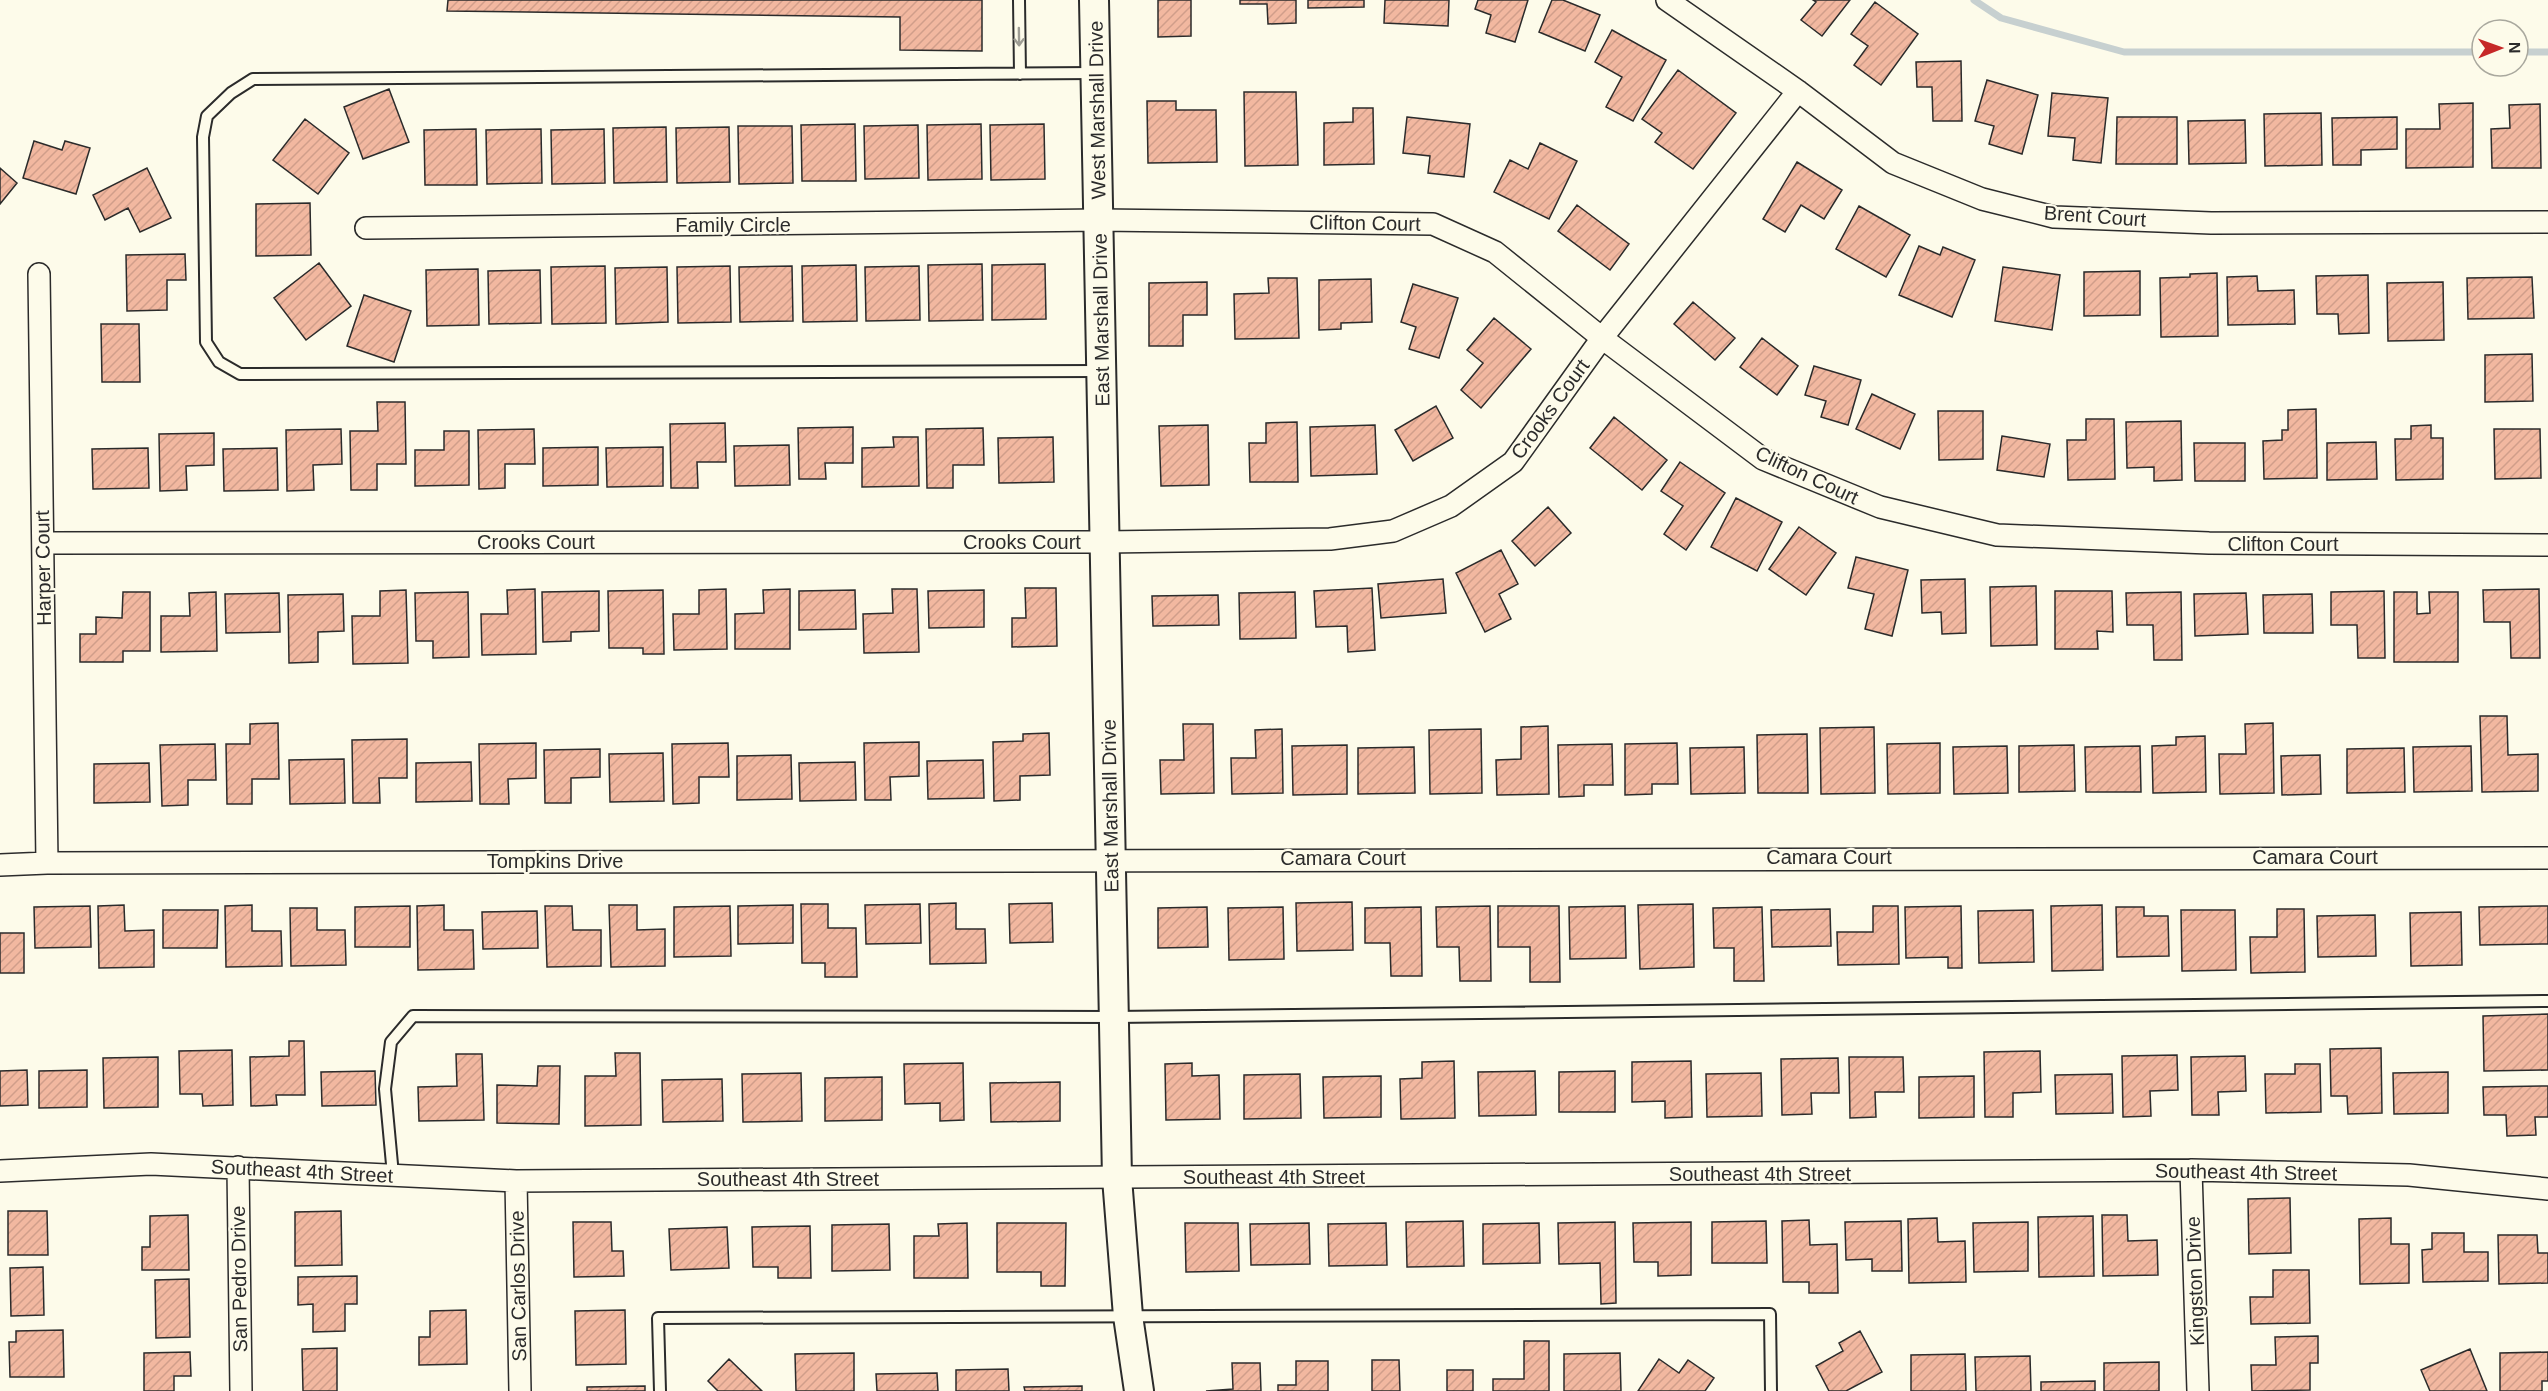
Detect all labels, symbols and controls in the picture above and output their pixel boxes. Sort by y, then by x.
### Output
north arrow [2470,18,2530,78]
street label: West Marshall Drive [1084,21,1110,199]
one-way arrow [1013,26,1025,46]
text: N [2506,42,2523,54]
street label: Brent Court [2043,201,2147,231]
street label: Clifton Court [1309,211,1421,235]
street label: Family Circle [675,214,791,236]
street label: East Marshall Drive [1088,233,1114,407]
street label: Crooks Court [1506,355,1594,463]
street label: Clifton Court [1752,442,1862,509]
street label: Harper Court [31,510,55,626]
street label: Crooks Court [477,531,595,553]
street label: Crooks Court [963,531,1081,553]
street label: Clifton Court [2227,533,2339,555]
street label: East Marshall Drive [1097,719,1123,893]
street label: Camara Court [1766,846,1892,868]
street label: Camara Court [2252,846,2378,868]
street label: Camara Court [1280,847,1406,869]
street label: Tompkins Drive [487,850,623,872]
street label: Southeast 4th Street [210,1155,394,1187]
street label: Southeast 4th Street [2155,1159,2338,1185]
street label: Southeast 4th Street [1669,1163,1852,1185]
street label: Southeast 4th Street [1183,1166,1366,1188]
street label: Southeast 4th Street [697,1168,880,1190]
street label: San Pedro Drive [227,1205,251,1353]
street label: San Carlos Drive [506,1210,530,1362]
street label: Kingston Drive [2182,1216,2208,1346]

